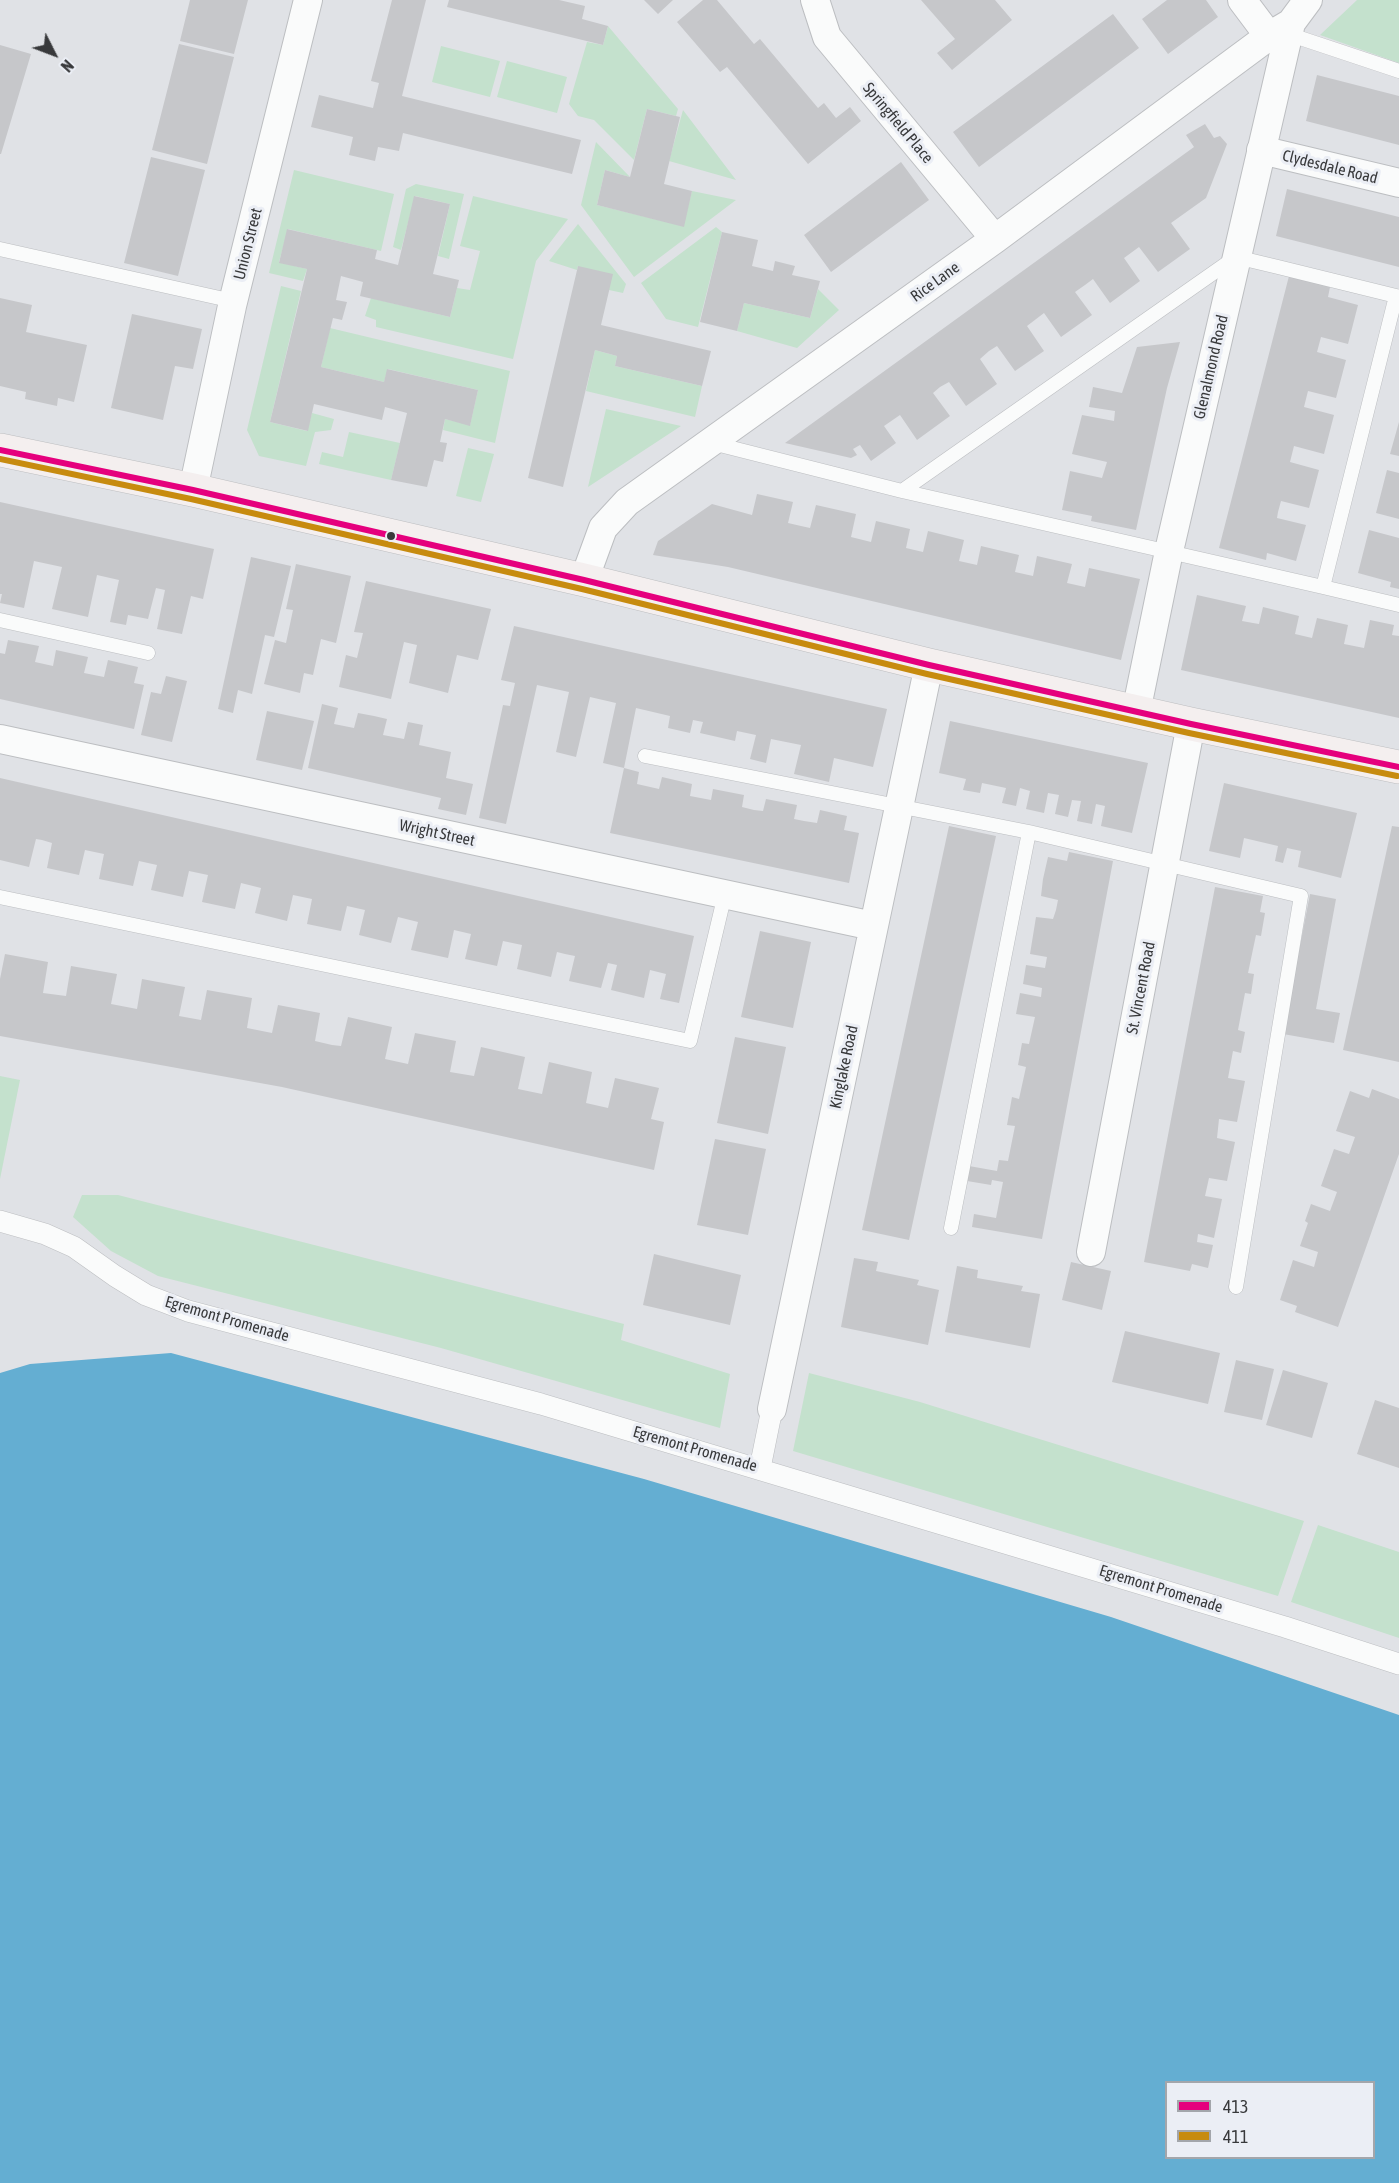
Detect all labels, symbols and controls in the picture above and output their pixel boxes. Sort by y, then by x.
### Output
north arrow [24,24,84,84]
text: N [58,57,77,76]
street label: Springfield Place [859,79,937,167]
street label: Clydesdale Road [1280,146,1380,188]
street label: Union Street [230,206,266,282]
street label: Rice Lane [907,258,963,306]
street label: Glenalmond Road [1190,313,1232,421]
unlabelled marker [385,530,397,542]
street label: Wright Street [398,816,476,850]
street label: St. Vincent Road [1123,940,1159,1036]
street label: Kinglake Road [826,1024,862,1110]
street label: Egremont Promenade [163,1292,291,1346]
street label: Egremont Promenade [631,1422,759,1476]
street label: Egremont Promenade [1097,1561,1225,1617]
legend [1165,2081,1375,2159]
text: 413 [1223,2096,1248,2117]
text: 411 [1223,2126,1248,2147]

